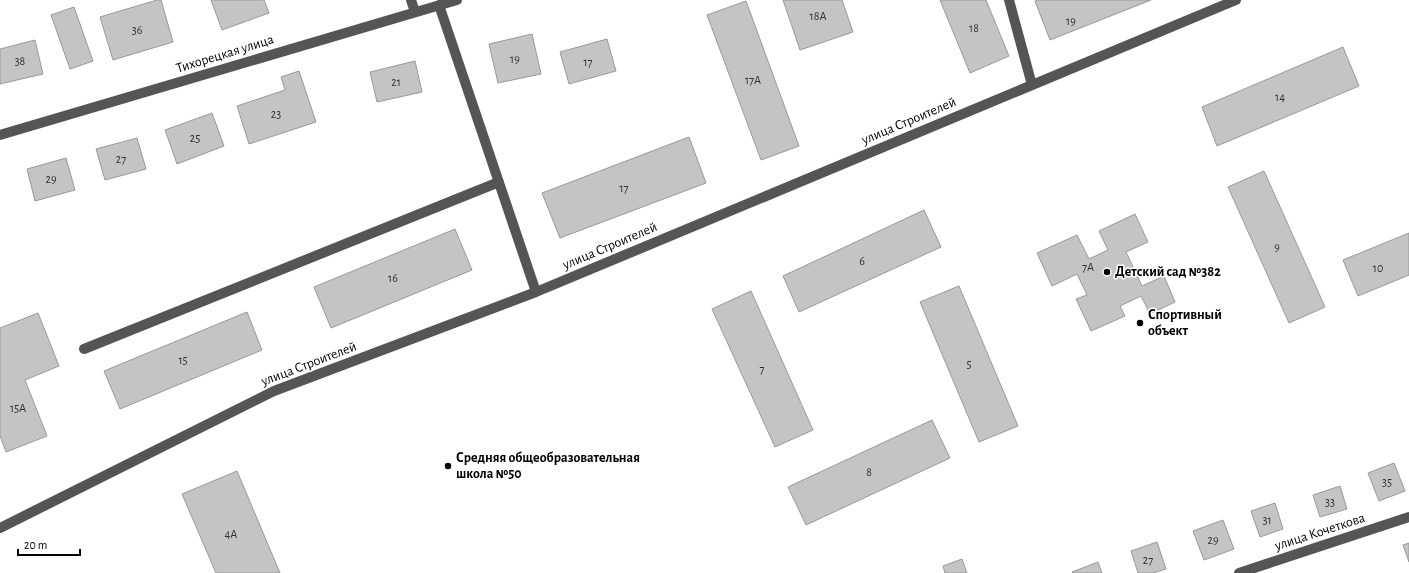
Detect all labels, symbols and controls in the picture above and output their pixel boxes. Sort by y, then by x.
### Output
house number: 18А [810,10,826,22]
house number: 19 [1066,15,1076,27]
house number: 18 [969,22,979,34]
house number: 36 [132,24,143,36]
street label: Тихорецкая улица [174,32,276,76]
house number: 19 [510,53,520,65]
house number: 38 [15,55,26,67]
house number: 17 [583,56,593,68]
house number: 17А [745,74,761,86]
house number: 21 [391,76,401,88]
house number: 14 [1275,91,1285,103]
street label: улица Строителей [859,95,958,148]
house number: 23 [271,108,281,120]
house number: 25 [190,132,200,144]
house number: 27 [116,153,126,165]
house number: 29 [45,173,57,185]
house number: 17 [619,182,629,194]
street label: улица Строителей [560,220,659,273]
house number: 9 [1274,241,1280,253]
house number: 6 [859,255,865,267]
house number: 7А [1082,261,1094,273]
house number: 10 [1373,262,1383,274]
place label: Детский сад №382 [1115,265,1221,279]
marker: Детский сад №382 [1102,267,1112,277]
house number: 16 [388,272,398,284]
place label: Спортивный объект [1148,308,1222,338]
marker: Спортивный объект [1135,318,1145,328]
street label: улица Строителей [258,339,359,389]
house number: 15 [178,354,188,366]
house number: 5 [966,358,972,370]
house number: 7 [759,363,765,375]
house number: 15А [10,402,26,414]
place label: Средняя общеобразовательная школа №50 [456,451,640,481]
marker: Средняя общеобразовательная школа №50 [443,461,453,471]
house number: 8 [866,466,872,478]
house number: 35 [1382,476,1392,488]
house number: 33 [1325,496,1335,508]
street label: улица Кочеткова [1272,511,1367,553]
house number: 31 [1262,514,1272,526]
house number: 4А [225,528,237,540]
scale bar [18,531,80,557]
house number: 29 [1207,534,1219,546]
text: 20 m [24,539,47,551]
house number: 27 [1143,554,1153,566]

